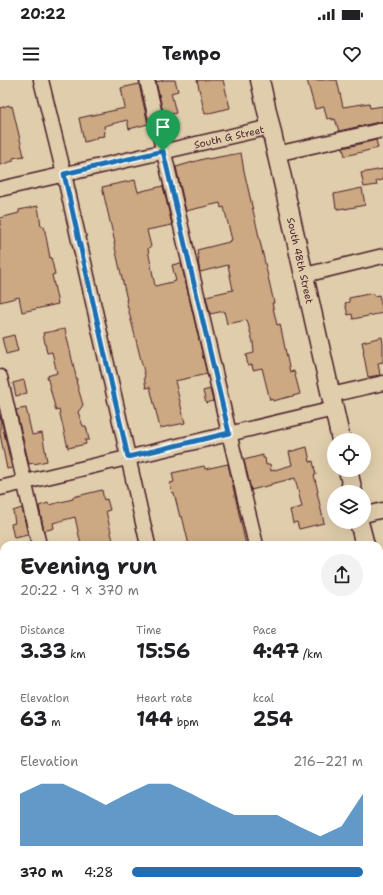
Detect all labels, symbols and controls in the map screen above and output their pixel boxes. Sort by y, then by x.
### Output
text: 20:22 [20,4,66,24]
text: Tempo [162,42,221,66]
icon: menu [20,43,42,65]
icon: heart [341,43,363,65]
pin [146,110,180,151]
icon: arrive [152,116,174,138]
street label: South G Street [193,122,265,151]
street label: South 48th Street [285,216,317,305]
map controls [327,433,371,529]
button: locate [327,433,371,477]
button: layers [327,485,371,529]
text: Evening run [20,552,157,581]
button: share [321,554,363,596]
text: 20:22 · 9 × 370 m [20,582,139,599]
text: Distance [20,623,65,638]
text: Time [136,623,162,638]
text: Pace [253,623,277,638]
text: 3.33 [20,638,66,664]
text: 15:56 [136,638,190,664]
text: 4:47 [253,638,299,664]
text: km [66,647,86,662]
text: /km [299,647,323,662]
text: Elevation [20,691,69,706]
text: Heart rate [136,691,192,706]
text: kcal [253,691,274,706]
text: 63 [20,706,47,732]
text: 144 [136,706,173,732]
text: 254 [253,706,293,732]
text: m [47,715,61,730]
text: bpm [173,715,199,730]
text: Elevation [20,753,78,770]
text: 216–221 m [293,753,363,770]
text: 370 m [20,864,63,881]
text: 4:28 [84,864,113,881]

